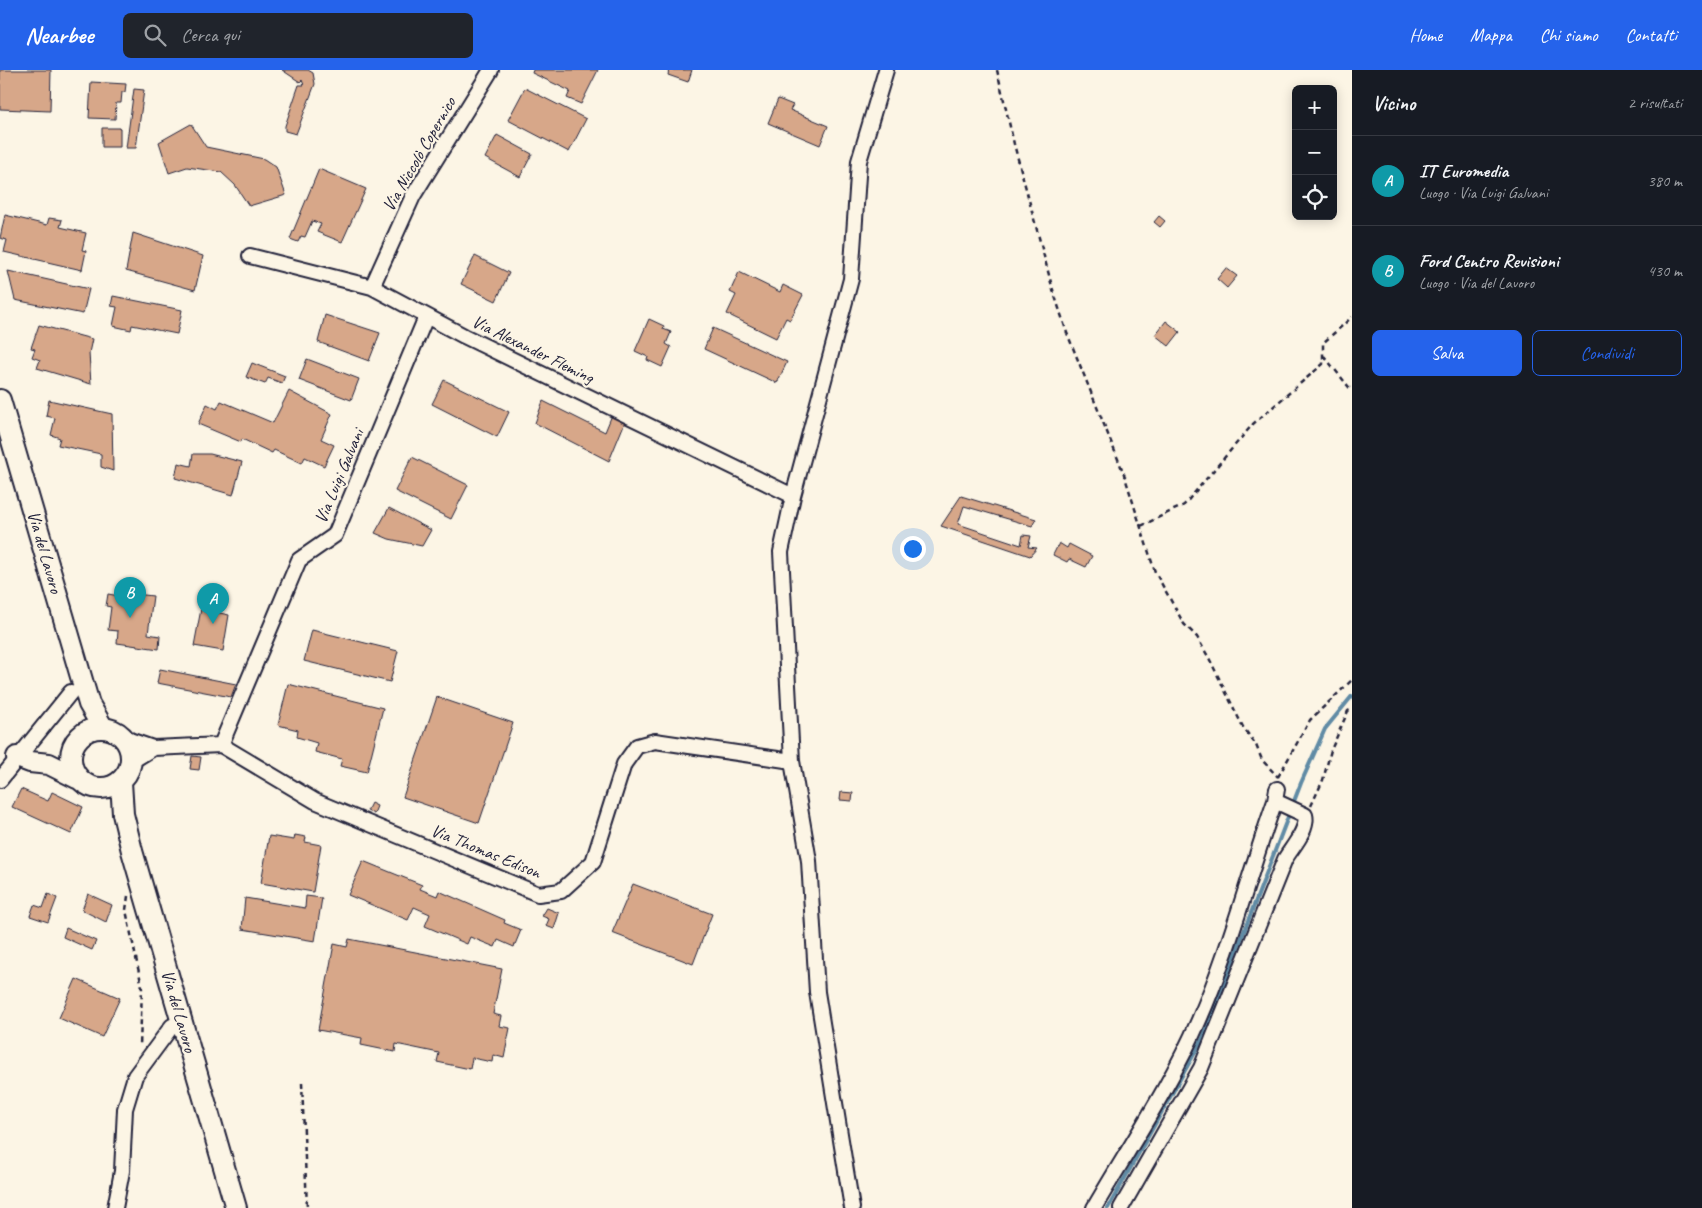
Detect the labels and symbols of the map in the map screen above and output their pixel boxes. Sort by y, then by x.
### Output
street label: Via Niccolò Copernico [377,92,461,215]
street label: Via Alexander Fleming [469,310,599,389]
street label: Via Luigi Galvani [309,423,370,526]
street label: Via del Lavoro [23,508,68,597]
your location [900,536,926,562]
pin: B [114,577,146,618]
pin: A [197,583,229,624]
street label: Via Thomas Edison [428,819,545,883]
street label: Via del Lavoro [157,967,202,1056]

